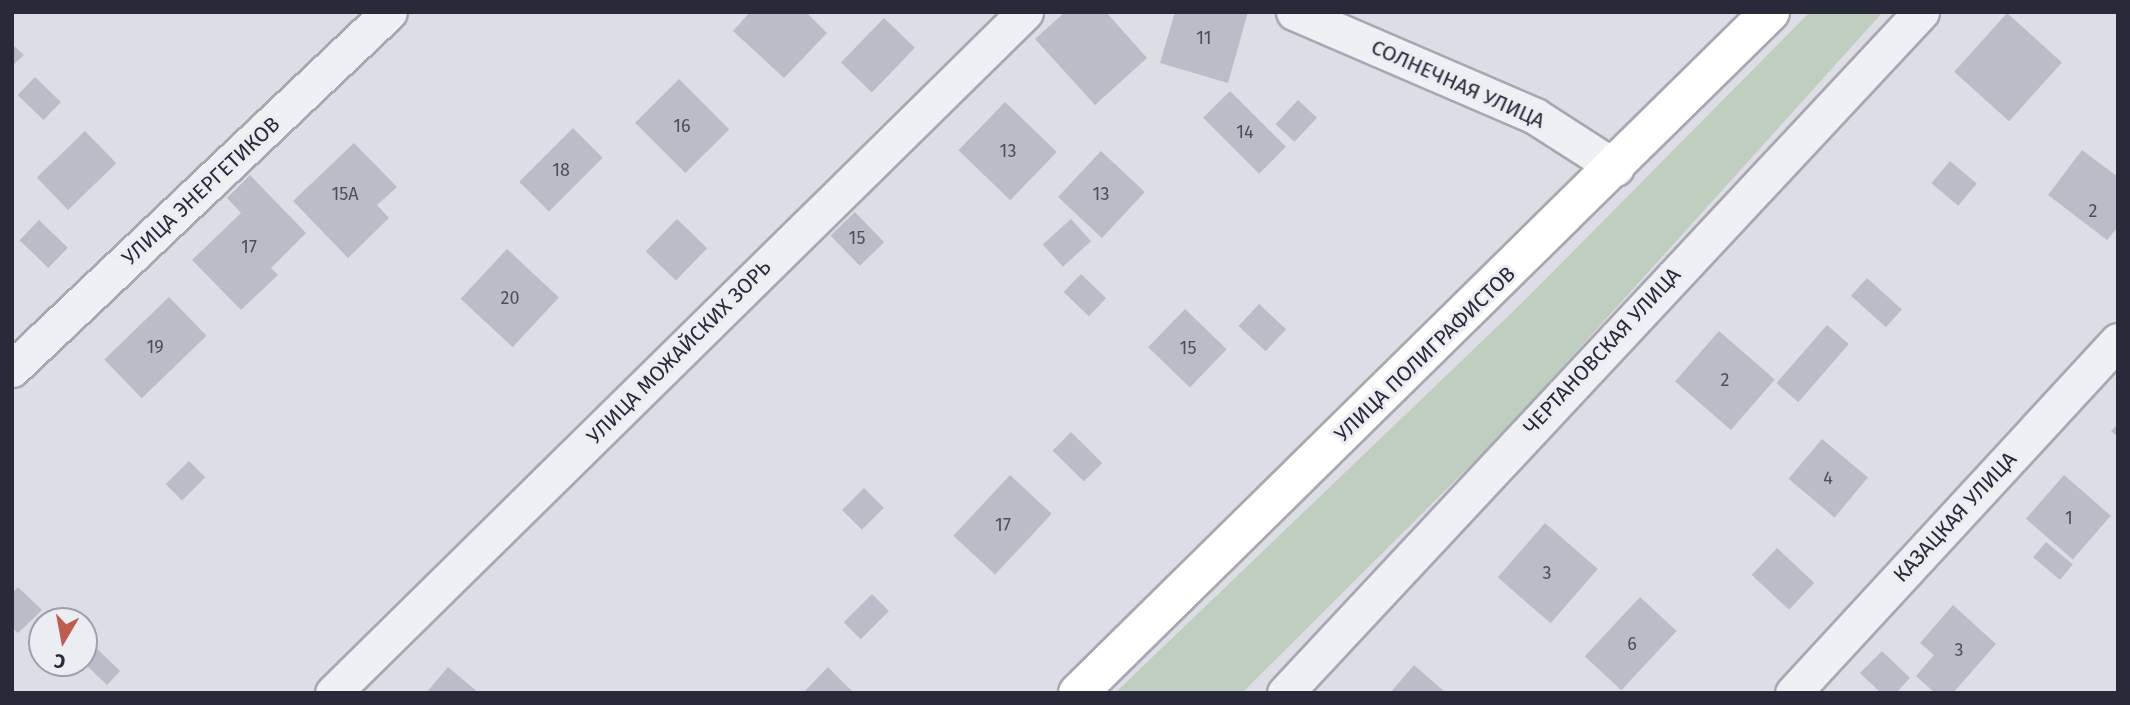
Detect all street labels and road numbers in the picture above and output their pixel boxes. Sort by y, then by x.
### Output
street label: СОЛНЕЧНАЯ УЛИЦА [1367,34,1549,134]
street label: УЛИЦА ЭНЕРГЕТИКОВ [117,112,285,270]
street label: УЛИЦА МОЖАЙСКИХ ЗОРЬ [582,255,776,449]
street label: УЛИЦА ПОЛИГРАФИСТОВ [1330,261,1520,447]
street label: ЧЕРТАНОВСКАЯ УЛИЦА [1518,262,1686,440]
street label: КАЗАЦКАЯ УЛИЦА [1888,447,2022,587]

